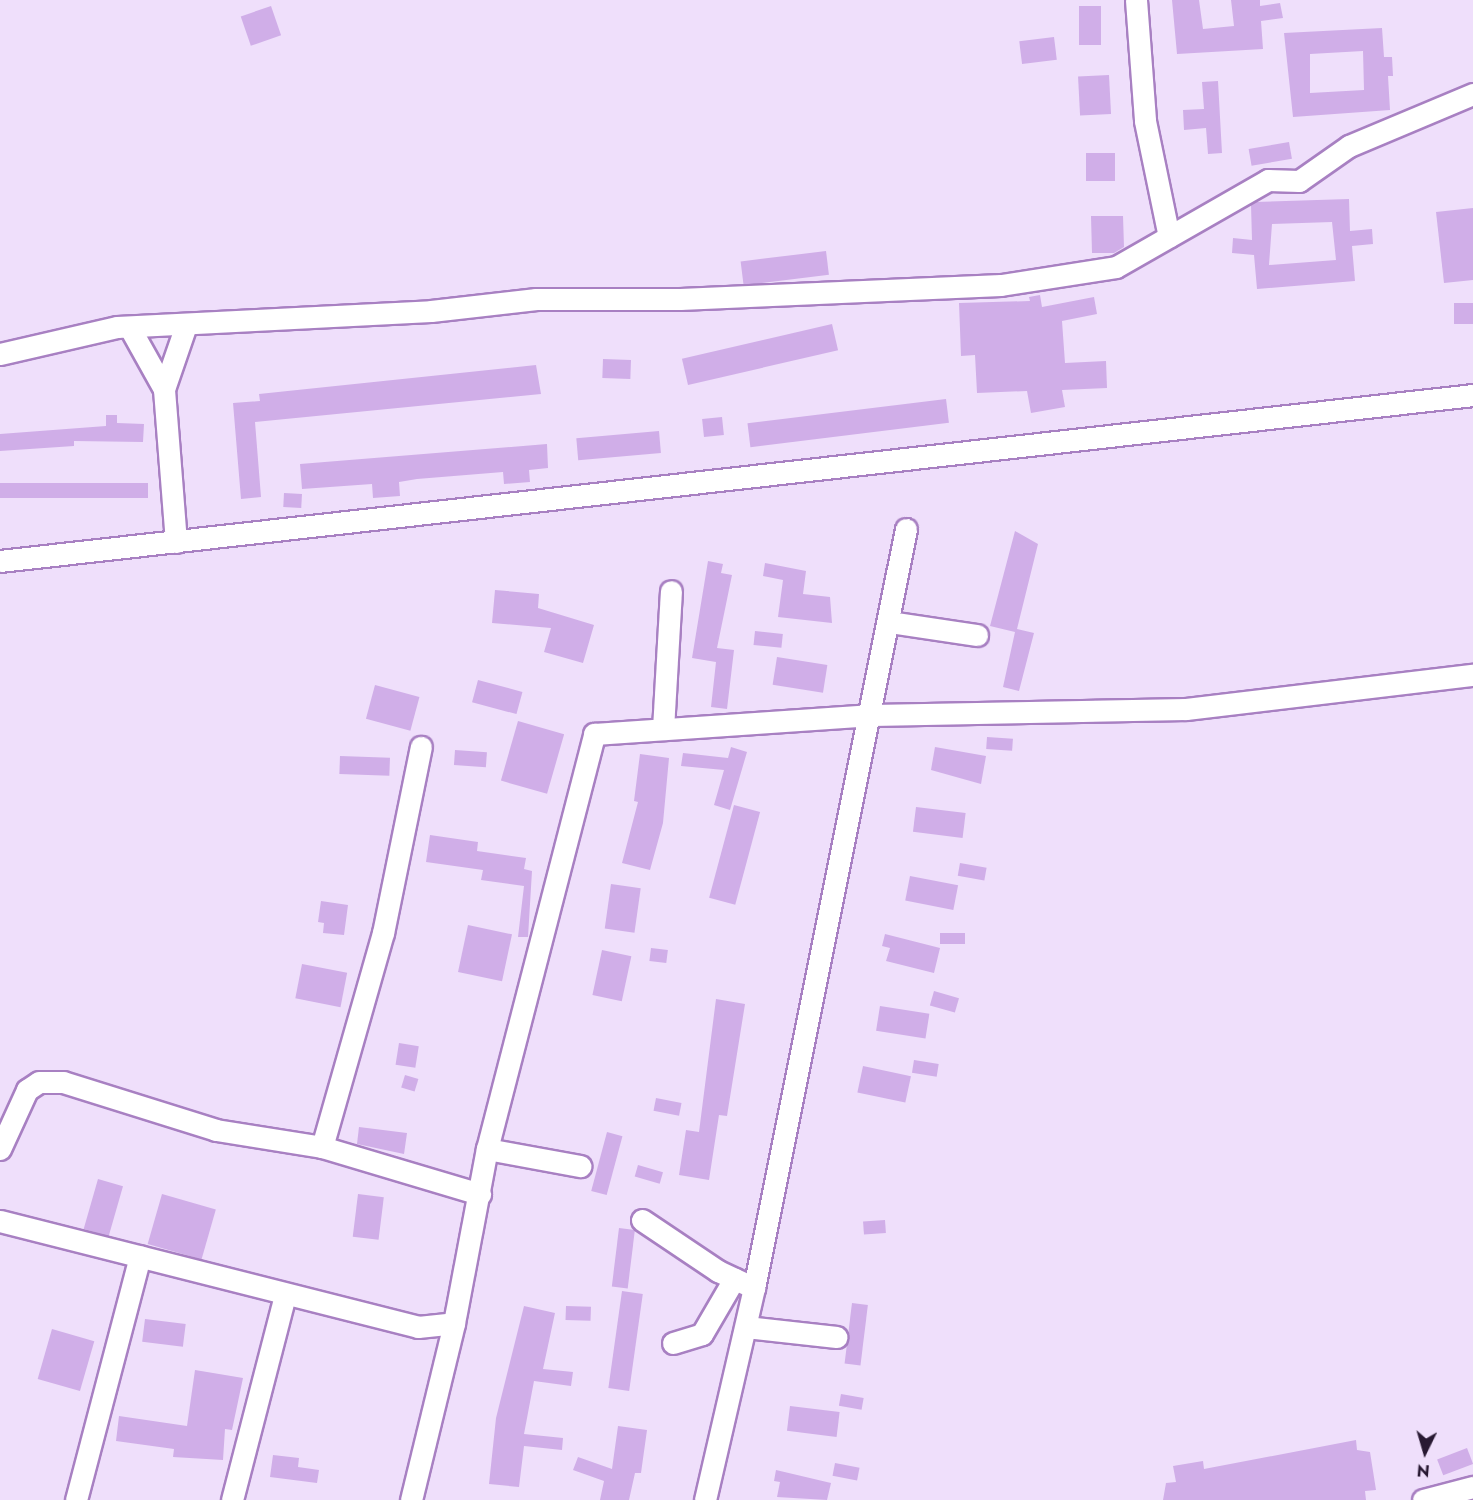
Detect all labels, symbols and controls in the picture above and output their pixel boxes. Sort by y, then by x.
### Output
north arrow [1395,1422,1455,1482]
text: N [1416,1458,1431,1482]

